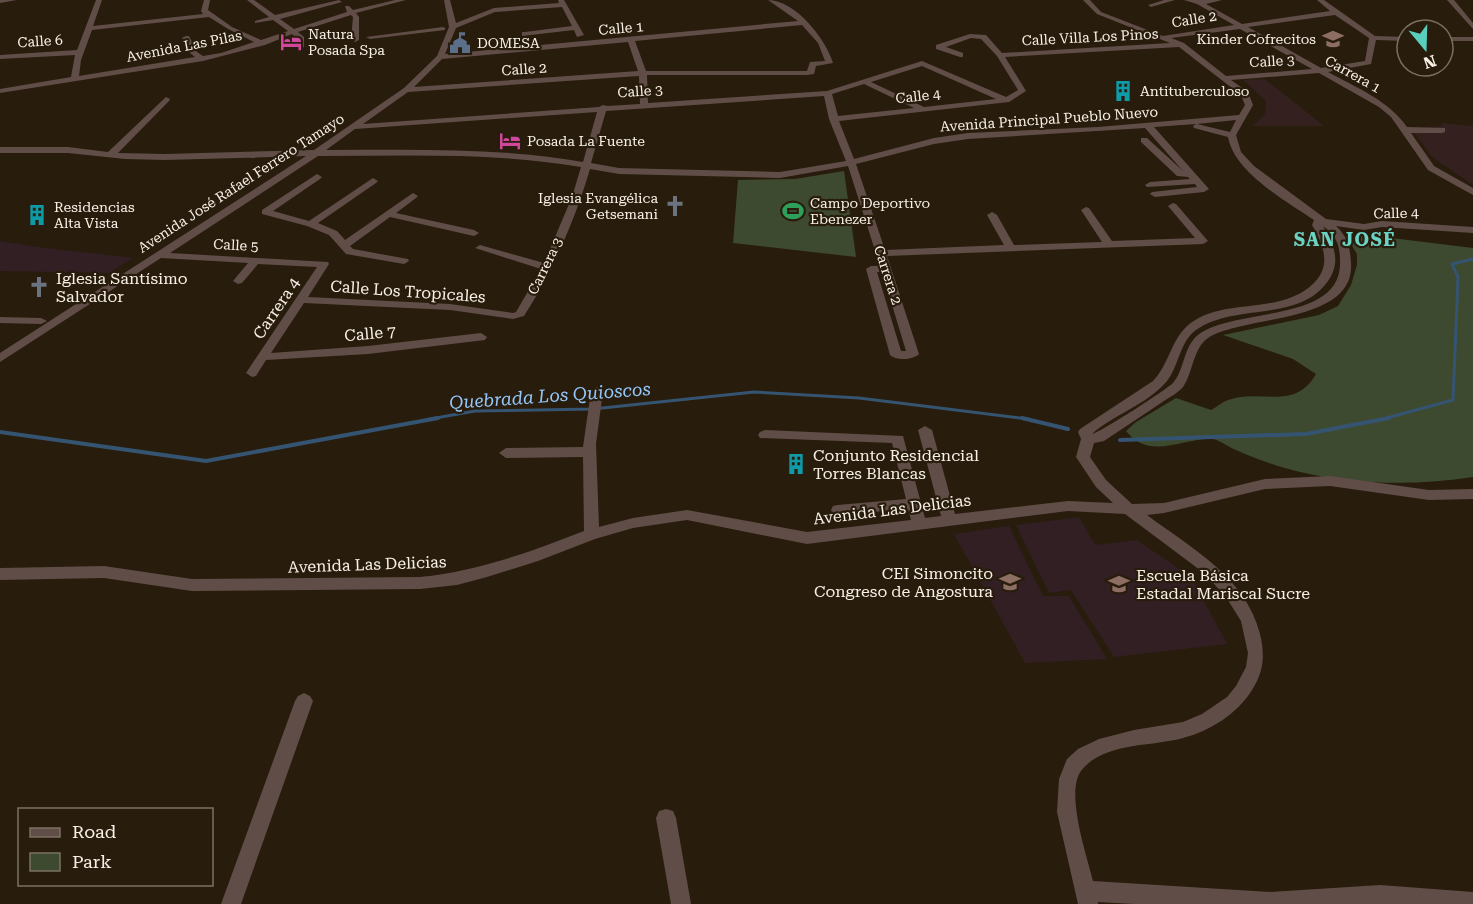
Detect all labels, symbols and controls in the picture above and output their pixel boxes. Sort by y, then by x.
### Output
street label: Calle 2 [1170,8,1218,30]
street label: Calle 1 [598,18,644,38]
north arrow [1395,18,1455,78]
street label: Calle Villa Los Pinos [1021,25,1159,49]
place label: Natura Posada Spa [308,26,385,58]
street label: Avenida Las Pilas [125,27,243,65]
school or university icon: Kinder Cofrecitos [1321,27,1345,51]
hotel icon: Natura Posada Spa [279,30,303,54]
street label: Calle 6 [17,31,63,51]
public building icon: DOMESA [448,31,472,55]
place label: Kinder Cofrecitos [1196,31,1316,47]
place label: DOMESA [477,35,540,51]
text: N [1421,51,1439,73]
street label: Calle 3 [1249,52,1295,70]
street label: Carrera 1 [1322,52,1384,96]
street label: Calle 2 [501,59,547,79]
building icon: Antituberculoso [1111,79,1135,103]
street label: Calle 3 [617,81,663,101]
place label: Antituberculoso [1140,83,1249,99]
street label: Calle 4 [895,86,942,106]
street label: Avenida Principal Pueblo Nuevo [940,103,1158,135]
street label: Avenida José Rafael Ferrero Tamayo [135,110,347,256]
hotel icon: Posada La Fuente [498,129,522,153]
place label: Posada La Fuente [527,133,645,149]
place label: Iglesia Evangélica Getsemani [538,190,659,222]
church icon: Iglesia Evangélica Getsemani [663,194,687,218]
place label: Campo Deportivo Ebenezer [810,195,930,227]
place label: Residencias Alta Vista [54,199,135,231]
sports icon: Campo Deportivo Ebenezer [781,199,805,223]
building icon: Residencias Alta Vista [25,203,49,227]
street label: Calle 4 [1373,205,1419,221]
district label: SAN JOSÉ [1294,228,1396,250]
street label: Carrera 3 [524,235,566,297]
street label: Calle 5 [213,236,259,254]
street label: Carrera 2 [871,243,905,307]
place label: Iglesia Santísimo Salvador [56,269,188,306]
street label: Carrera 4 [249,274,304,343]
church icon: Iglesia Santísimo Salvador [27,275,51,299]
street label: Calle Los Tropicales [330,277,487,306]
street label: Calle 7 [343,322,397,345]
water label: Quebrada Los Quioscos [449,378,651,413]
place label: Conjunto Residencial Torres Blancas [813,446,979,483]
building icon: Conjunto Residencial Torres Blancas [784,452,808,476]
street label: Avenida Las Delicias [812,490,972,529]
street label: Avenida Las Delicias [287,552,447,577]
place label: CEI Simoncito Congreso de Angostura [814,564,993,601]
place label: Escuela Básica Estadal Mariscal Sucre [1136,566,1310,603]
school or university icon: CEI Simoncito Congreso de Angostura [998,570,1022,594]
school or university icon: Escuela Básica Estadal Mariscal Sucre [1107,572,1131,596]
legend [18,808,213,886]
text: Road [72,821,117,842]
text: Park [72,851,112,872]

